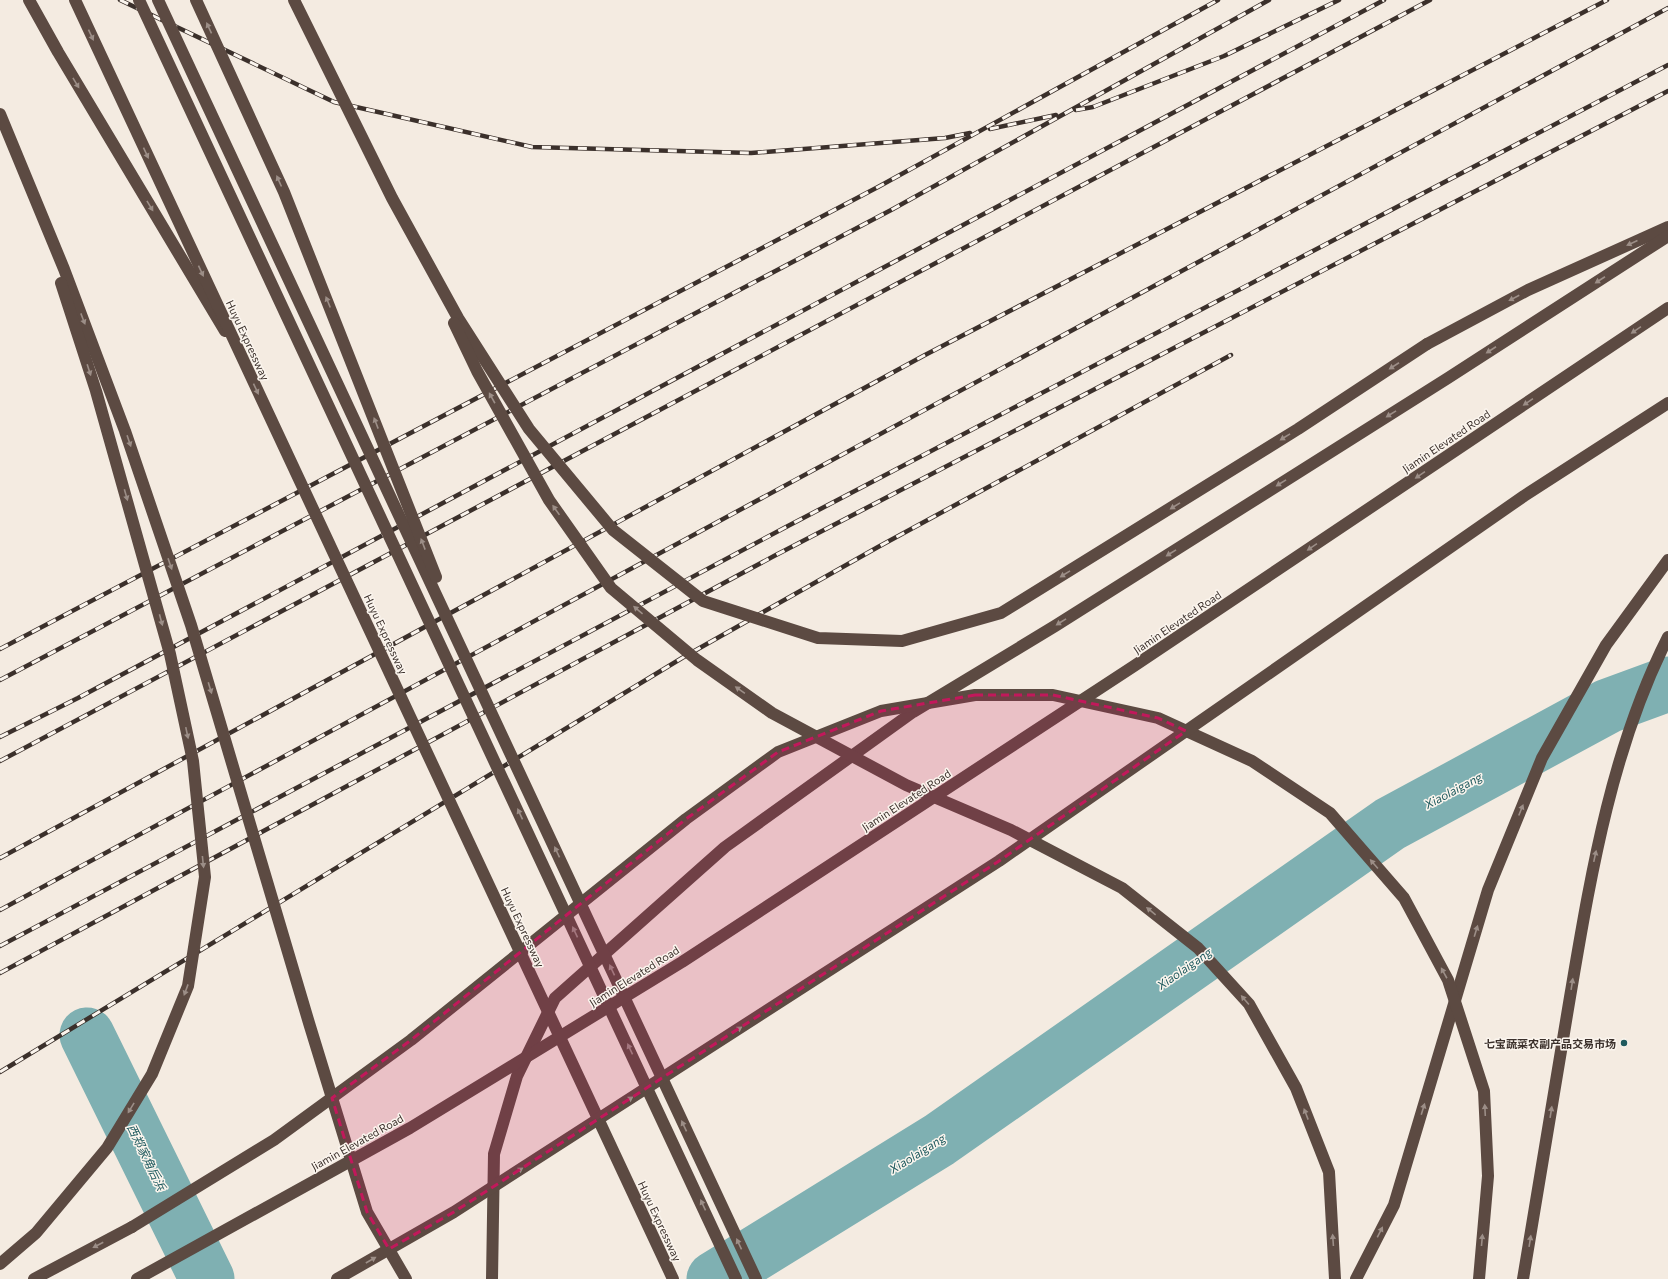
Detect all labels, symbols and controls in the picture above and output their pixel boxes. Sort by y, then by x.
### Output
one-way arrow [206,22,212,34]
one-way arrow [88,30,94,41]
one-way arrow [73,77,80,89]
one-way arrow [143,147,149,159]
one-way arrow [276,176,282,187]
one-way arrow [147,200,154,212]
one-way arrow [1627,240,1638,246]
one-way arrow [198,265,204,277]
one-way arrow [1595,276,1605,284]
one-way arrow [1509,294,1520,301]
one-way arrow [324,295,330,307]
street label: Huyu Expressway [224,298,272,383]
one-way arrow [81,313,87,325]
one-way arrow [1630,326,1641,334]
one-way arrow [1485,347,1497,354]
one-way arrow [1388,362,1400,369]
one-way arrow [87,364,93,376]
one-way arrow [254,383,260,395]
one-way arrow [489,392,495,403]
one-way arrow [1522,398,1533,406]
street label: Jiamin Elevated Road [1400,407,1493,476]
one-way arrow [1386,410,1396,418]
one-way arrow [372,416,378,428]
one-way arrow [1280,433,1290,441]
one-way arrow [126,435,132,447]
one-way arrow [1414,471,1426,478]
one-way arrow [1276,479,1286,487]
one-way arrow [123,489,129,501]
one-way arrow [1169,502,1181,509]
one-way arrow [552,505,560,516]
one-way arrow [420,538,426,549]
one-way arrow [1307,543,1317,551]
one-way arrow [1165,549,1177,556]
one-way arrow [168,558,174,570]
one-way arrow [1060,570,1070,578]
street label: Jiamin Elevated Road [1131,588,1224,657]
street label: Huyu Expressway [362,592,410,677]
one-way arrow [633,606,644,615]
one-way arrow [158,614,164,626]
one-way arrow [1056,618,1066,626]
one-way arrow [207,682,213,694]
one-way arrow [735,686,746,694]
one-way arrow [184,727,190,739]
street label: Jiamin Elevated Road [859,766,953,834]
water label: Xiaolaigang [1421,769,1485,811]
one-way arrow [1518,804,1524,815]
one-way arrow [517,808,523,820]
one-way arrow [553,846,559,858]
one-way arrow [1593,850,1599,862]
one-way arrow [200,856,206,868]
one-way arrow [1370,859,1379,870]
street label: Huyu Expressway [499,885,547,970]
one-way arrow [1146,907,1157,915]
one-way arrow [1473,925,1479,937]
one-way arrow [572,926,578,937]
street label: Jiamin Elevated Road [587,943,682,1010]
water label: Xiaolaigang [1153,944,1214,992]
one-way arrow [609,964,615,976]
one-way arrow [1441,967,1448,979]
one-way arrow [1569,978,1575,990]
one-way arrow [182,985,188,997]
one-way arrow [1241,995,1250,1005]
one-way arrow [732,1026,742,1034]
place label: 七宝蔬菜农副产品交易市场 [1484,1037,1616,1050]
marker: 七宝蔬菜农副产品交易市场 [1619,1038,1629,1048]
one-way arrow [627,1044,633,1055]
one-way arrow [622,1097,634,1104]
one-way arrow [128,1102,135,1114]
one-way arrow [1420,1103,1426,1115]
one-way arrow [1481,1104,1488,1116]
one-way arrow [1548,1106,1554,1118]
one-way arrow [1303,1108,1309,1120]
street label: Jiamin Elevated Road [309,1111,406,1174]
one-way arrow [681,1120,687,1132]
water label: 西郑家角后浜 [125,1122,170,1193]
water label: Xiaolaigang [886,1130,948,1176]
one-way arrow [513,1167,524,1175]
street label: Huyu Expressway [636,1179,684,1264]
one-way arrow [699,1199,705,1211]
one-way arrow [1377,1226,1384,1238]
one-way arrow [1330,1234,1337,1246]
one-way arrow [1479,1234,1486,1246]
one-way arrow [1527,1234,1533,1247]
one-way arrow [736,1238,742,1249]
one-way arrow [92,1242,104,1248]
one-way arrow [365,1256,377,1263]

